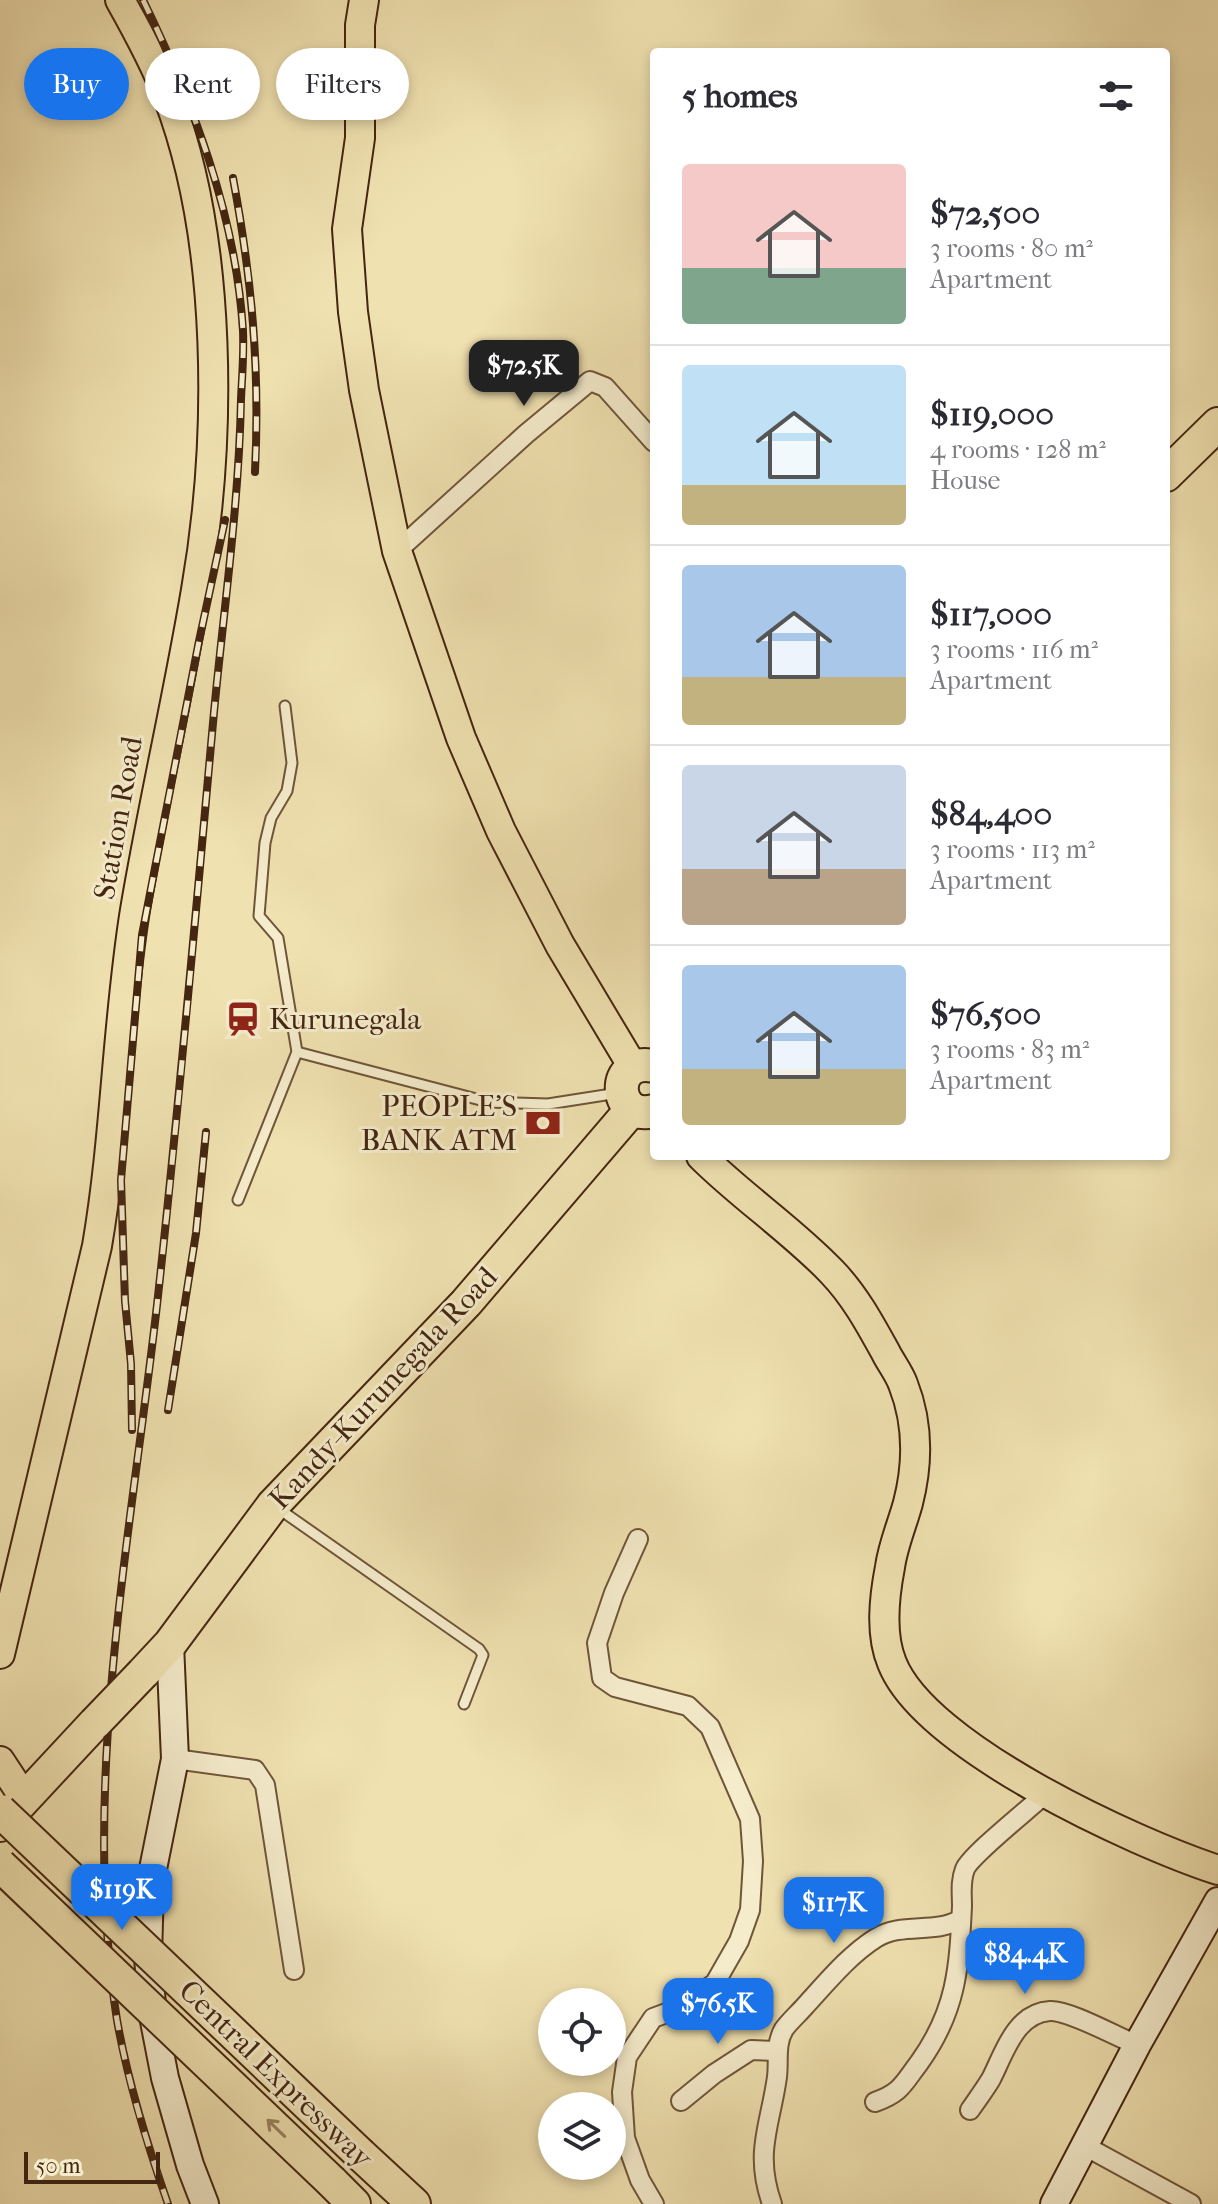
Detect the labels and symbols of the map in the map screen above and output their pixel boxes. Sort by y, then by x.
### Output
pin: $72.5K [459,340,589,408]
street label: Station Road [87,733,150,902]
station icon: Kurunegala [224,1000,262,1038]
place label: Kurunegala [269,1002,422,1037]
place label: PEOPLE'S BANK ATM [361,1089,517,1158]
bank icon: PEOPLE'S BANK ATM [524,1104,562,1142]
street label: Kandy-Kurunegala Road [262,1259,505,1517]
pin: $119K [66,1864,178,1932]
pin: $117K [778,1877,890,1945]
pin: $84.4K [960,1928,1090,1996]
street label: Central Expressway [172,1973,380,2176]
pin: $76.5K [653,1978,783,2046]
one-way arrow [267,2119,286,2138]
scale bar [24,2148,160,2184]

